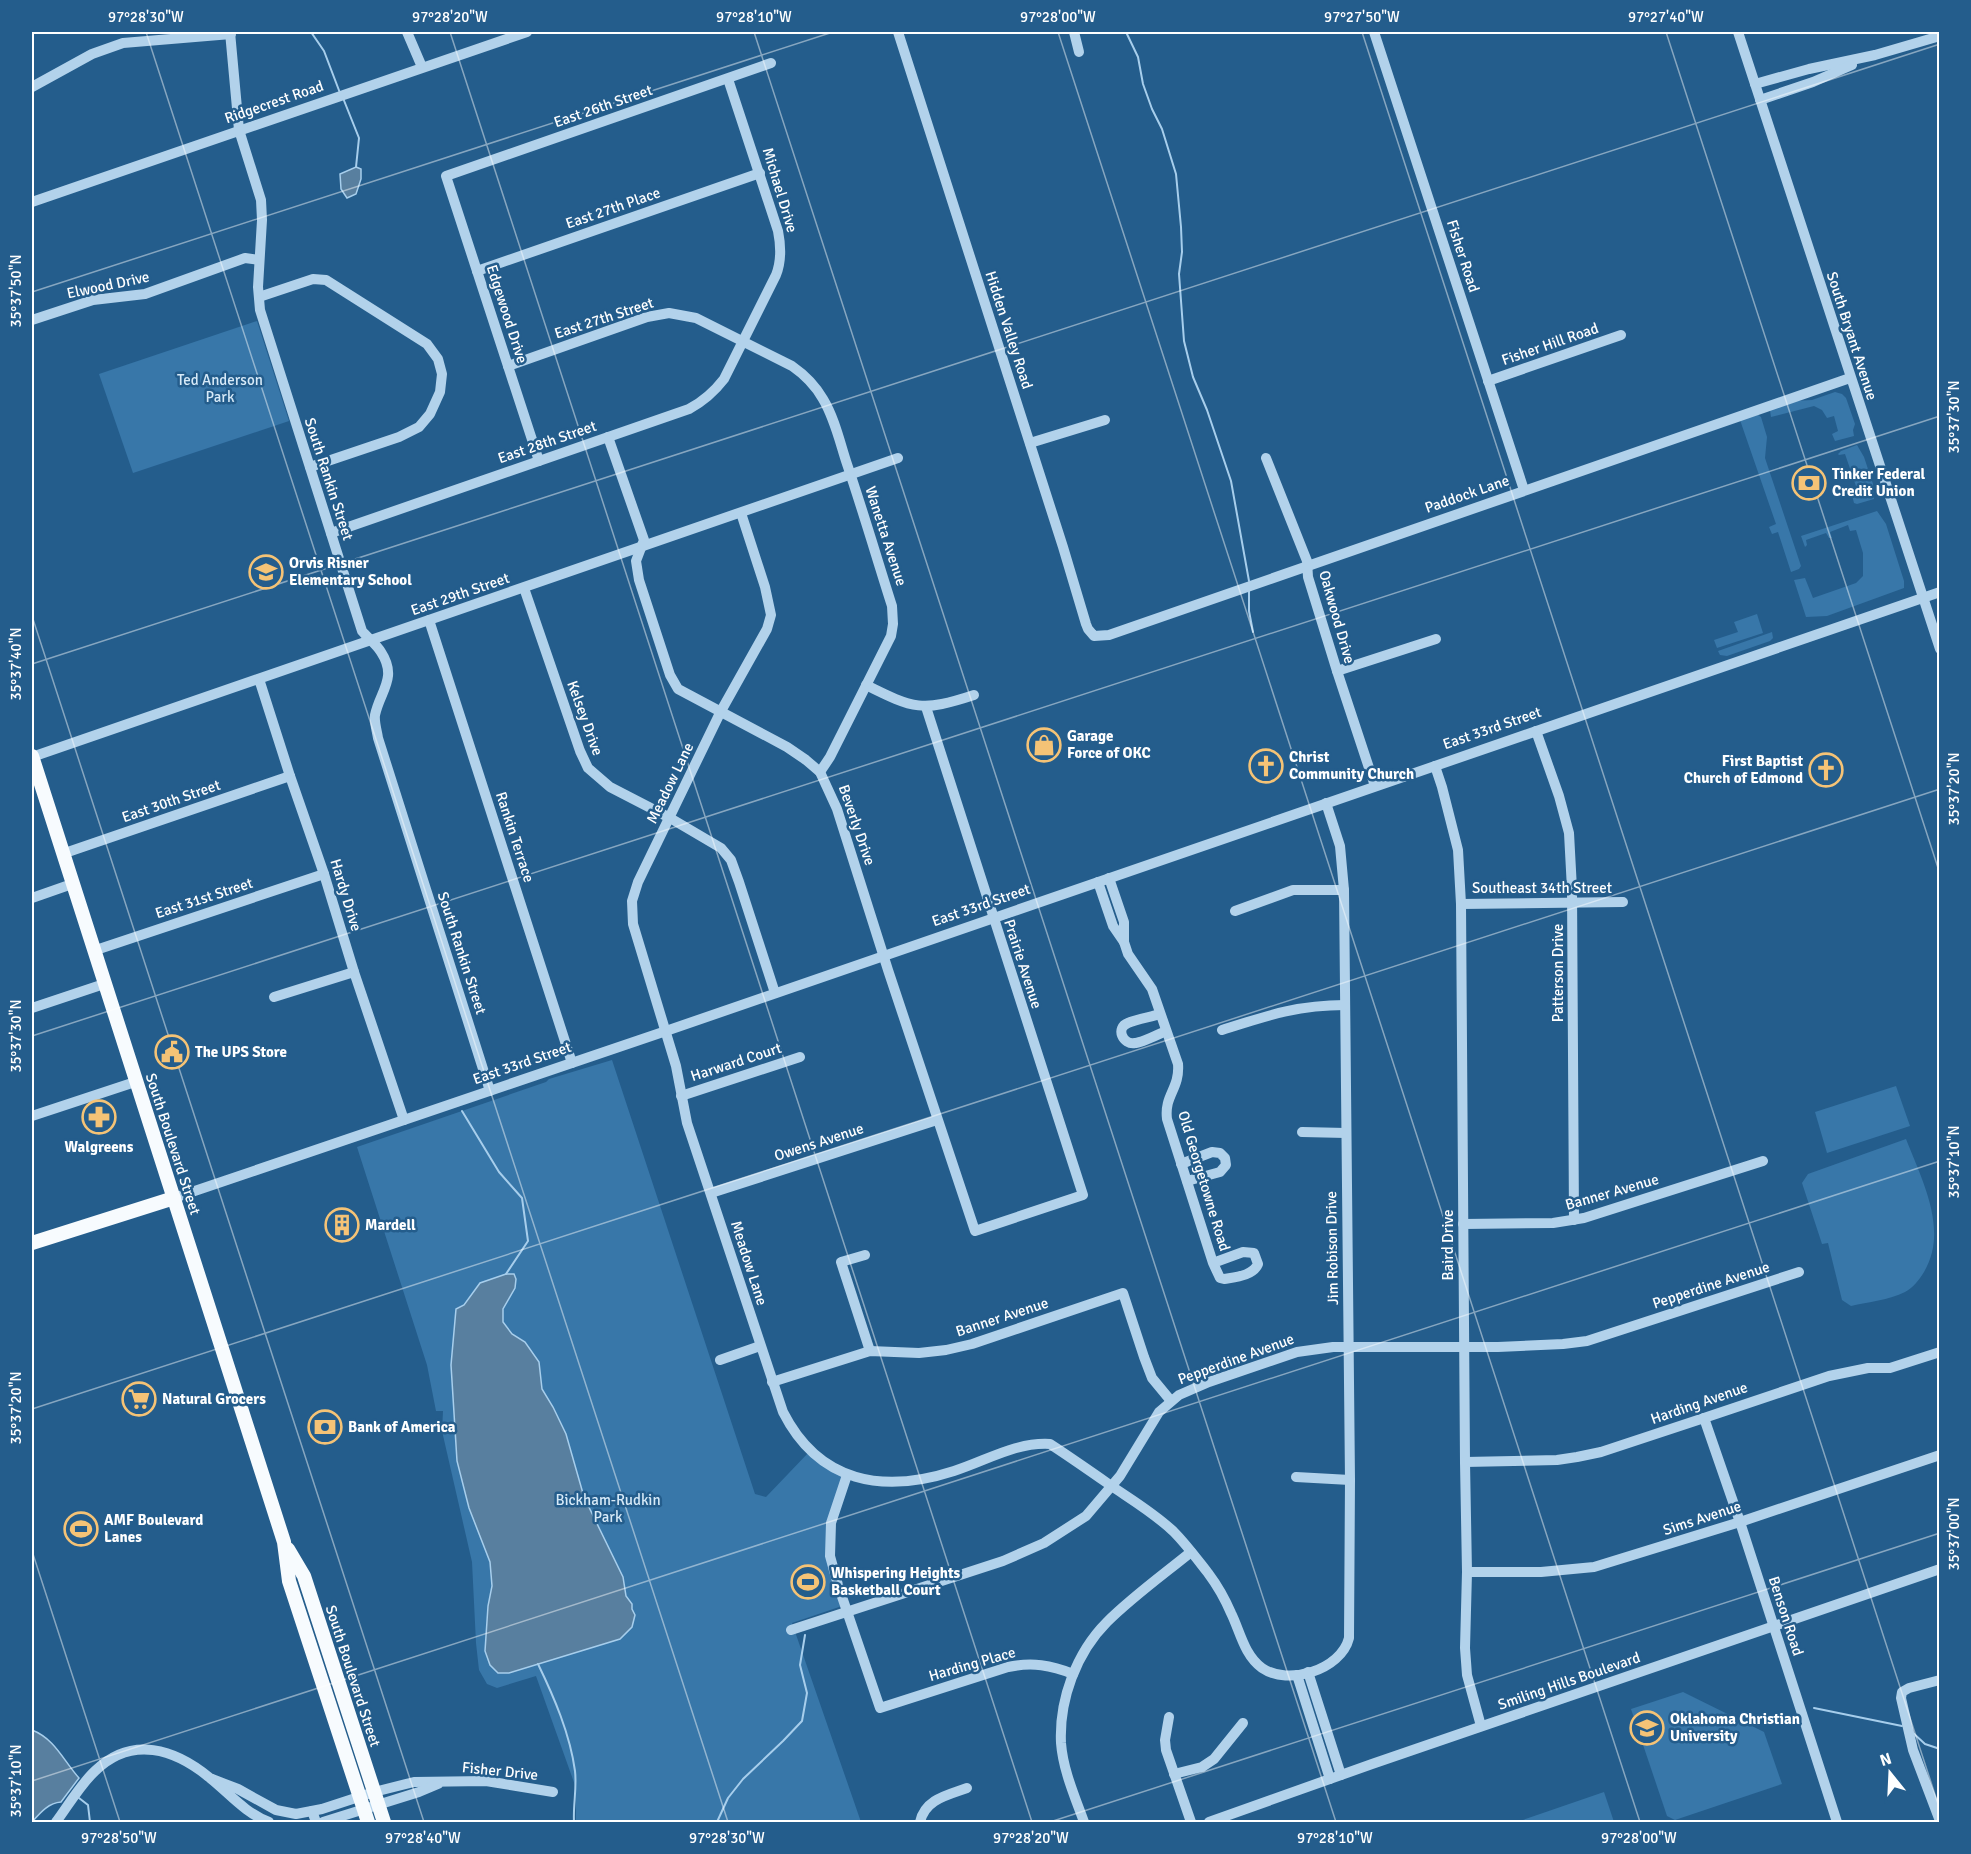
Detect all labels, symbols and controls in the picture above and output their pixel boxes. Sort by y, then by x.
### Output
text: 97°28'30"W [108,8,184,26]
text: 97°28'20"W [412,8,488,26]
text: 97°28'10"W [716,8,792,26]
text: 97°28'00"W [1020,8,1096,26]
text: 97°27'50"W [1324,8,1400,26]
text: 97°27'40"W [1628,8,1704,26]
street label: Ridgecrest Road [222,77,326,127]
street label: East 26th Street [551,81,655,131]
street label: Michael Drive [759,145,801,235]
street label: East 27th Place [563,183,663,233]
street label: Fisher Road [1443,218,1483,295]
text: 35°37'50"N [7,254,25,328]
street label: Edgewood Drive [483,262,531,366]
street label: Elwood Drive [65,267,151,303]
street label: Hidden Valley Road [981,269,1037,391]
street label: South Bryant Avenue [1823,270,1881,402]
street label: East 27th Street [552,294,656,342]
street label: Fisher Hill Road [1499,319,1601,369]
park label: Ted Anderson Park [177,371,263,406]
text: 35°37'30"N [1945,380,1963,454]
street label: South Rankin Street [301,415,357,543]
street label: East 28th Street [495,417,599,467]
bank icon: Tinker Federal Credit Union [1791,465,1827,501]
place label: Tinker Federal Credit Union [1832,465,1926,500]
street label: Paddock Lane [1422,471,1512,517]
street label: Wanetta Avenue [861,484,911,588]
school or university icon: Orvis Risner Elementary School [248,554,284,590]
place label: Orvis Risner Elementary School [289,554,412,589]
street label: Oakwood Drive [1315,568,1359,666]
street label: East 29th Street [408,569,512,619]
text: 35°37'40"N [7,627,25,701]
street label: Kelsey Drive [563,678,607,758]
street label: East 33rd Street [1440,703,1544,753]
shop icon: Garage Force of OKC [1026,727,1062,763]
place label: Garage Force of OKC [1067,727,1151,762]
street label: Meadow Lane [643,740,697,826]
church icon: Christ Community Church [1248,748,1284,784]
place label: Christ Community Church [1289,748,1414,783]
place label: First Baptist Church of Edmond [1684,752,1803,787]
church icon: First Baptist Church of Edmond [1808,752,1844,788]
text: 35°37'20"N [1945,752,1963,826]
street label: East 30th Street [119,776,223,826]
street label: Beverly Drive [835,782,879,868]
street label: Rankin Terrace [492,789,538,885]
street label: Hardy Drive [326,857,366,933]
street label: East 31st Street [153,874,255,922]
street label: Southeast 34th Street [1472,879,1612,897]
street label: East 33rd Street [929,880,1033,930]
street label: South Rankin Street [434,889,490,1017]
street label: Prairie Avenue [1000,917,1046,1011]
street label: Patterson Drive [1549,924,1567,1022]
text: 35°37'30"N [7,999,25,1073]
public building icon: The UPS Store [154,1034,190,1070]
street label: East 33rd Street [470,1038,574,1088]
street label: Harward Court [688,1039,784,1085]
place label: The UPS Store [195,1043,287,1061]
street label: South Boulevard Street [142,1071,204,1217]
pharmacy icon: Walgreens [81,1099,117,1135]
street label: Old Georgetowne Road [1174,1109,1234,1253]
street label: Owens Avenue [772,1119,866,1165]
text: 35°37'10"N [1945,1125,1963,1199]
place label: Walgreens [65,1138,134,1156]
street label: Banner Avenue [1563,1170,1661,1214]
street label: Jim Robison Drive [1322,1191,1342,1305]
building icon: Mardell [324,1207,360,1243]
street label: Baird Drive [1439,1210,1457,1280]
place label: Mardell [365,1216,416,1234]
street label: Meadow Lane [727,1218,771,1308]
street label: Pepperdine Avenue [1650,1258,1772,1312]
street label: Banner Avenue [953,1294,1051,1340]
street label: Pepperdine Avenue [1175,1330,1297,1388]
text: 35°37'20"N [7,1371,25,1445]
street label: Harding Avenue [1648,1378,1750,1428]
supermarket icon: Natural Grocers [121,1381,157,1417]
place label: Natural Grocers [162,1390,266,1408]
bank icon: Bank of America [307,1409,343,1445]
place label: Bank of America [348,1418,456,1436]
park label: Bickham-Rudkin Park [555,1491,661,1526]
street label: Sims Avenue [1661,1497,1743,1539]
text: 35°37'00"N [1945,1497,1963,1571]
sports icon: AMF Boulevard Lanes [63,1511,99,1547]
place label: AMF Boulevard Lanes [104,1511,203,1546]
sports icon: Whispering Heights Basketball Court [790,1564,826,1600]
place label: Whispering Heights Basketball Court [831,1564,961,1599]
street label: Benson Road [1765,1574,1807,1658]
street label: South Boulevard Street [322,1603,384,1749]
street label: Harding Place [927,1643,1017,1685]
street label: Smiling Hills Boulevard [1496,1648,1643,1714]
school or university icon: Oklahoma Christian University [1629,1710,1665,1746]
place label: Oklahoma Christian University [1670,1710,1800,1745]
north arrow [1860,1743,1920,1803]
text: 35°37'10"N [7,1744,25,1818]
text: N [1877,1748,1894,1771]
street label: Fisher Drive [461,1758,539,1784]
text: 97°28'50"W [81,1829,157,1847]
text: 97°28'40"W [385,1829,461,1847]
text: 97°28'30"W [689,1829,765,1847]
text: 97°28'20"W [993,1829,1069,1847]
text: 97°28'10"W [1297,1829,1373,1847]
text: 97°28'00"W [1601,1829,1677,1847]

